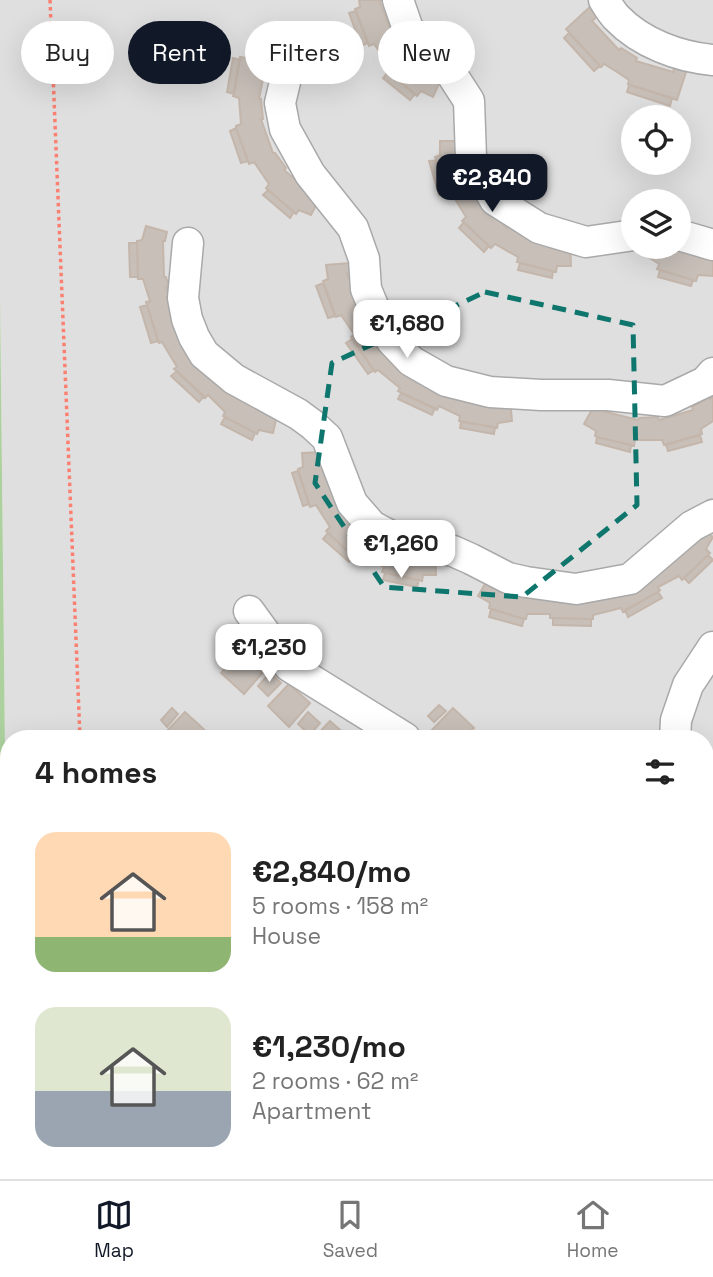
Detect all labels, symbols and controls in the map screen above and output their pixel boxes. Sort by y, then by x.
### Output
chip: Buy [21,21,114,84]
chip: Rent [128,21,231,84]
chip: Filters [245,21,364,84]
chip: New [378,21,475,84]
map controls [621,105,691,259]
button: locate [621,105,691,175]
pin: €2,840 [435,154,549,214]
text: €2,840 [452,162,532,192]
button: layers [621,189,691,259]
pin: €1,680 [350,300,464,360]
text: €1,680 [369,308,445,338]
pin: €1,260 [344,520,458,580]
text: €1,260 [363,528,439,558]
pin: €1,230 [212,624,326,684]
text: €1,230 [231,632,307,662]
text: 4 homes [35,753,157,792]
icon: filters [641,753,679,791]
text: €2,840/mo [252,852,411,891]
icon: home [91,860,175,944]
text: 5 rooms · 158 m² [252,891,428,921]
text: House [252,921,321,951]
text: €1,230/mo [252,1027,406,1066]
icon: home [91,1035,175,1119]
text: 2 rooms · 62 m² [252,1066,418,1096]
text: Apartment [252,1096,372,1126]
tab: Map [94,1196,134,1263]
tab: Saved [323,1196,378,1263]
tab: Home [567,1196,619,1263]

